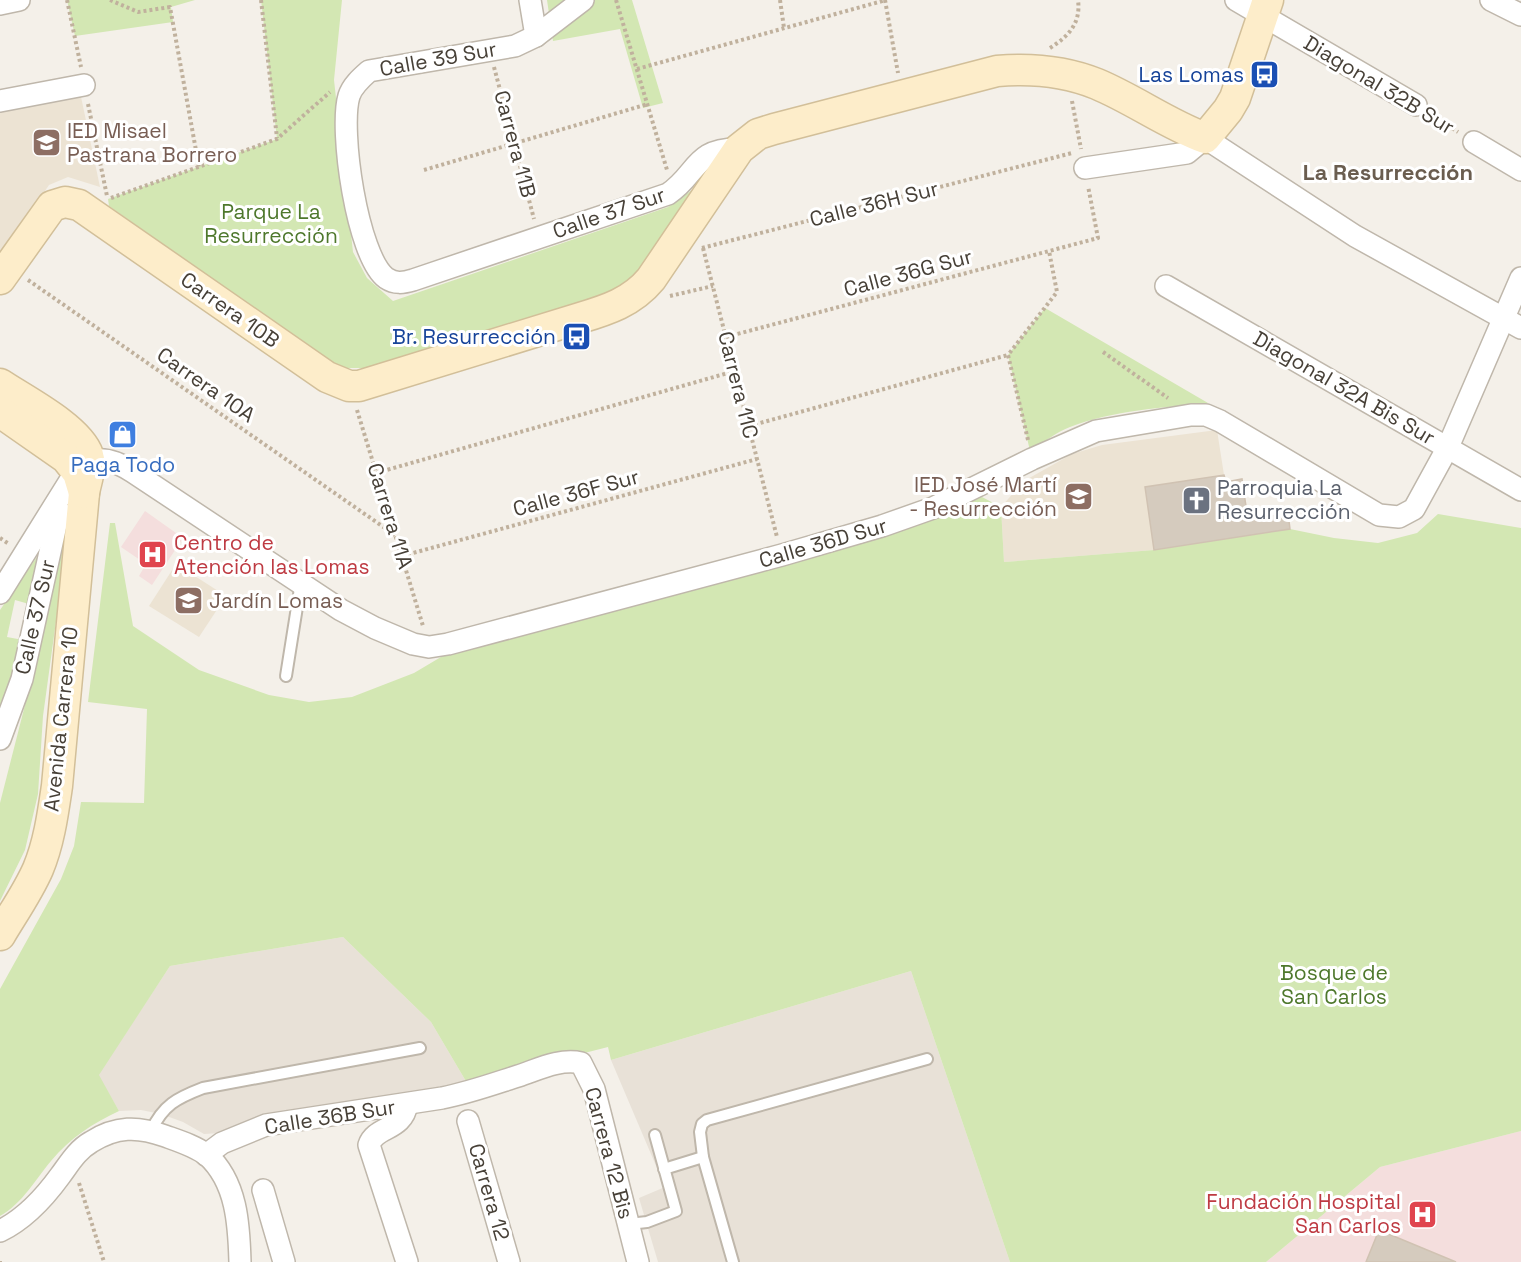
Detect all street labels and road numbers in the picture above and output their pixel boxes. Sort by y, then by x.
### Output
street label: Diagonal 32B Sur [1299,29,1460,140]
street label: Calle 39 Sur [377,35,499,82]
street label: Carrera 11B [488,87,543,200]
street label: Calle 36H Sur [807,174,941,233]
street label: Calle 37 Sur [549,181,669,244]
street label: Calle 36G Sur [841,242,975,303]
street label: Carrera 10B [176,266,285,354]
street label: Diagonal 32A Bis Sur [1248,324,1440,451]
street label: Carrera 11C [712,328,765,441]
street label: Carrera 10A [152,341,261,428]
street label: Carrera 11A [362,460,419,572]
street label: Calle 36F Sur [510,463,642,522]
street label: Calle 36D Sur [756,511,890,574]
street label: Calle 37 Sur [8,557,61,677]
street label: Avenida Carrera 10 [37,625,84,813]
street label: Carrera 12 Bis [579,1084,640,1222]
street label: Calle 36B Sur [263,1093,397,1140]
street label: Carrera 12 [463,1140,516,1244]

